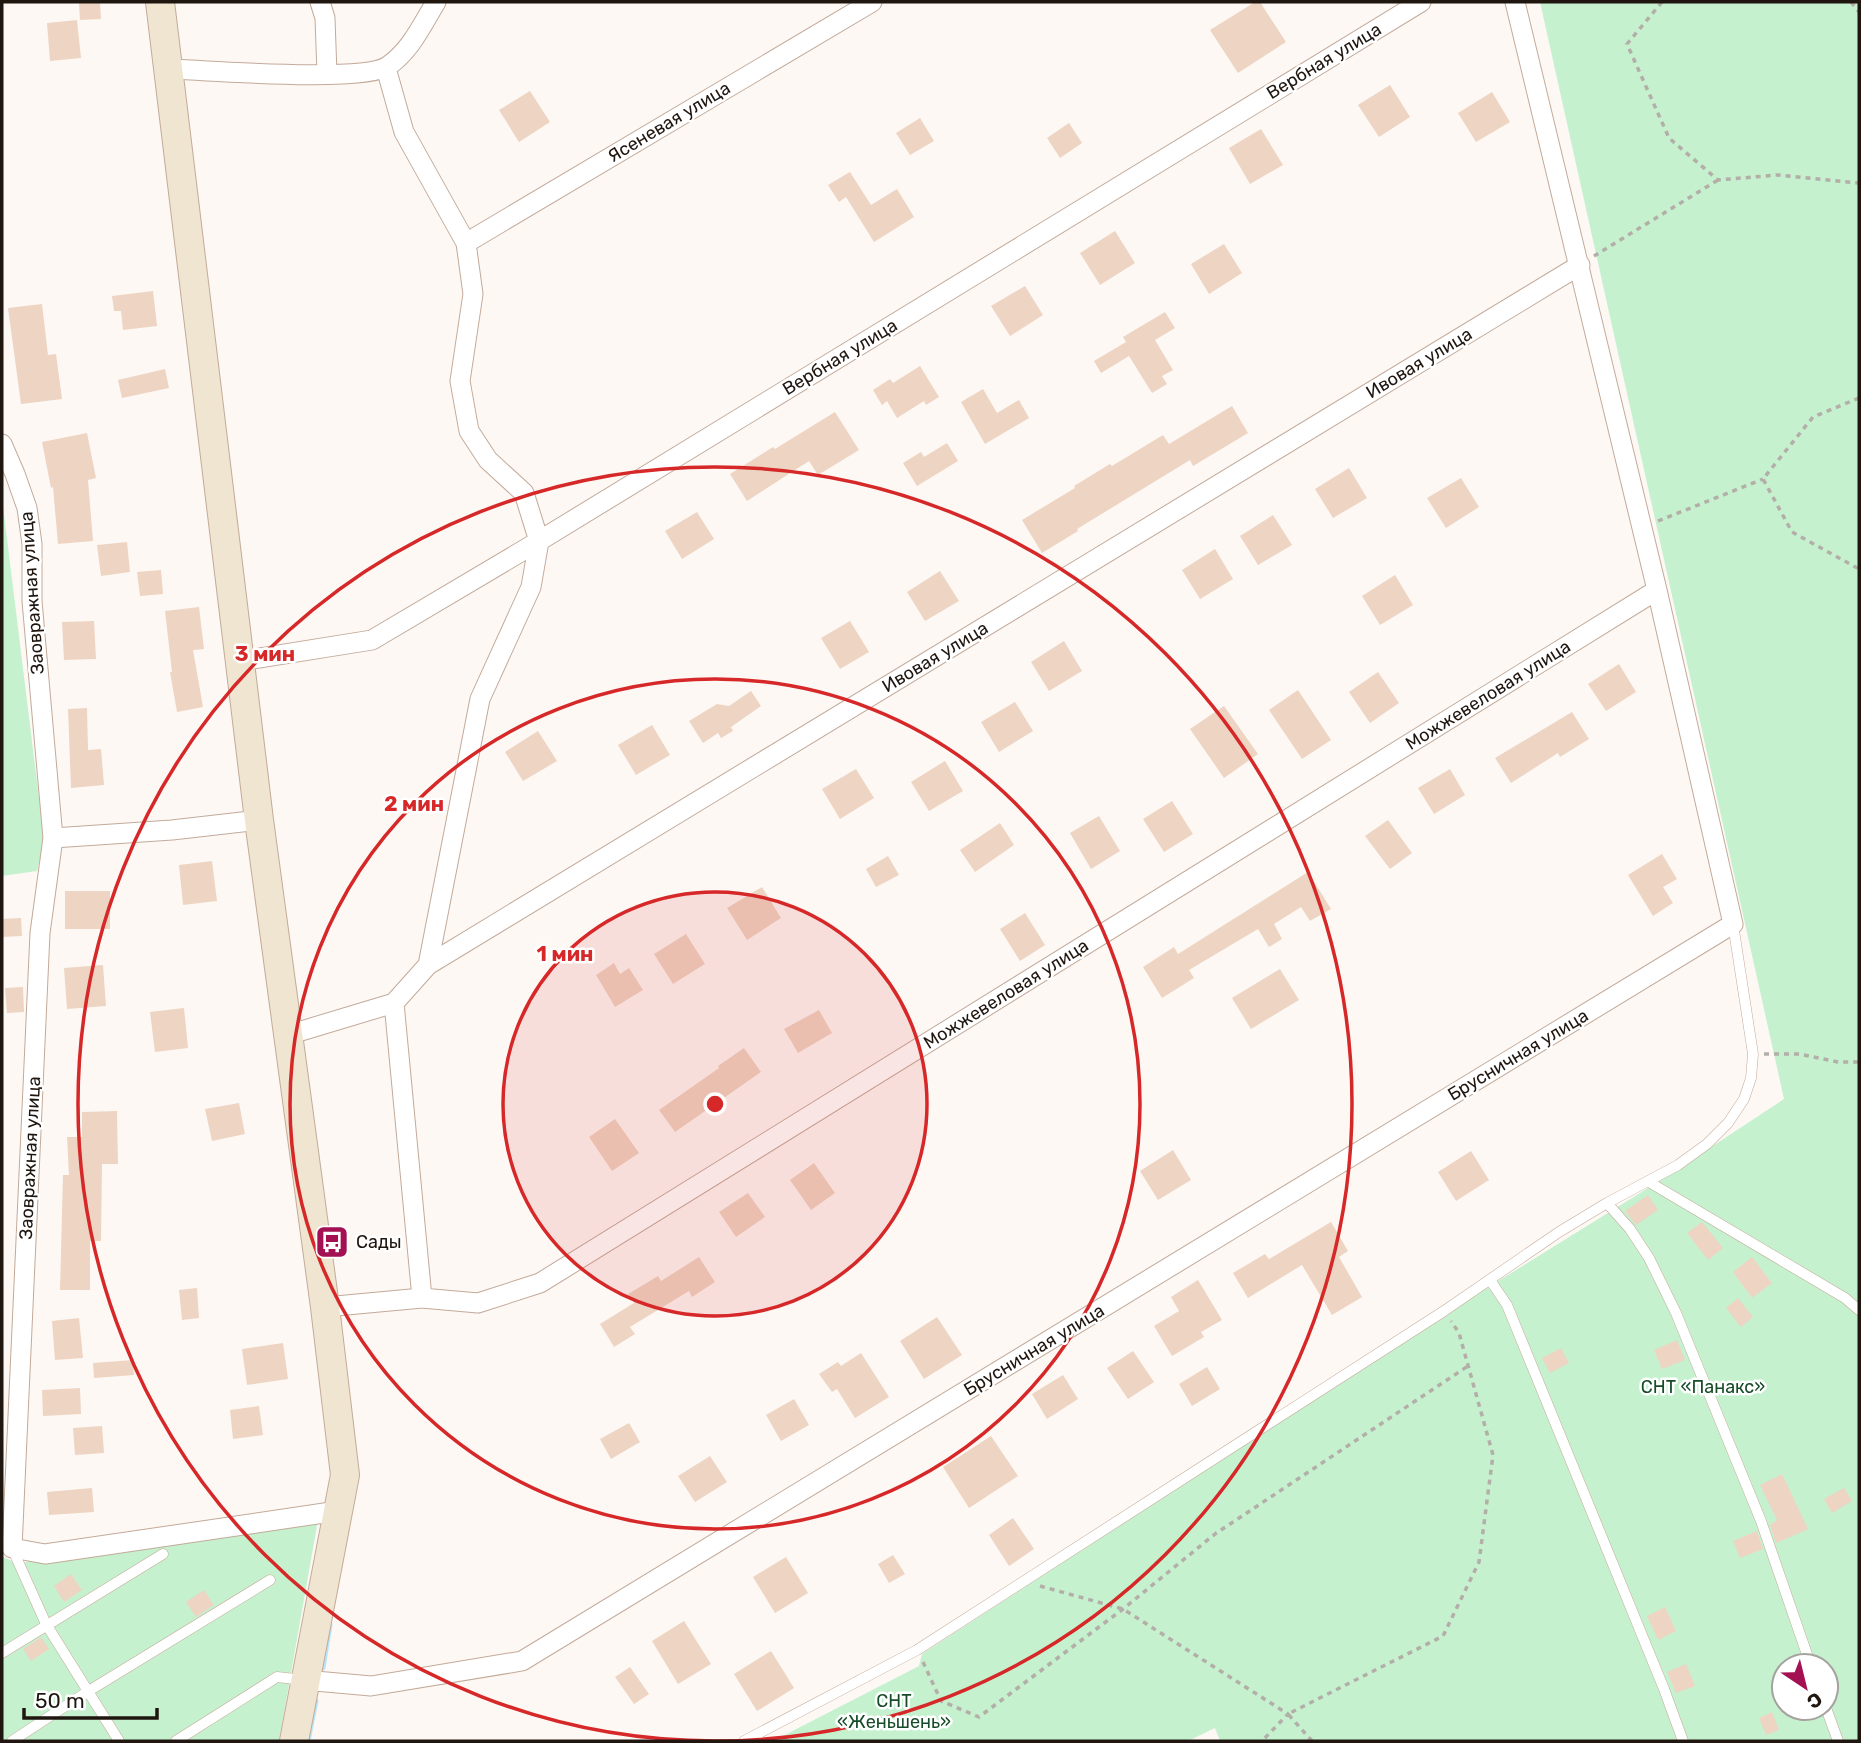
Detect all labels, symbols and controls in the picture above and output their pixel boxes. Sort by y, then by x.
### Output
street label: Вербная улица [1263,18,1385,104]
street label: Ясеневая улица [604,77,734,167]
street label: Вербная улица [779,314,901,400]
street label: Ивовая улица [1362,323,1476,403]
street label: Заовражная улица [15,511,49,675]
street label: Ивовая улица [878,617,992,697]
street label: Можжевеловая улица [1401,635,1575,755]
text: 3 мин [235,641,295,666]
text: 2 мин [384,791,444,816]
street label: Можжевеловая улица [919,934,1093,1054]
text: 1 мин [537,941,593,966]
street label: Брусничная улица [1444,1004,1592,1106]
street label: Заовражная улица [15,1076,45,1240]
centre of rings [703,1092,727,1116]
bus stop icon: Сады [313,1223,351,1261]
place label: Сады [356,1231,401,1253]
street label: Брусничная улица [960,1299,1108,1401]
park label: СНТ «Панакс» [1641,1376,1765,1398]
north arrow [1770,1652,1840,1722]
scale bar [24,1676,158,1720]
text: С [1802,1687,1827,1714]
text: 50 m [35,1688,85,1713]
park label: СНТ «Женьшень» [837,1690,951,1733]

